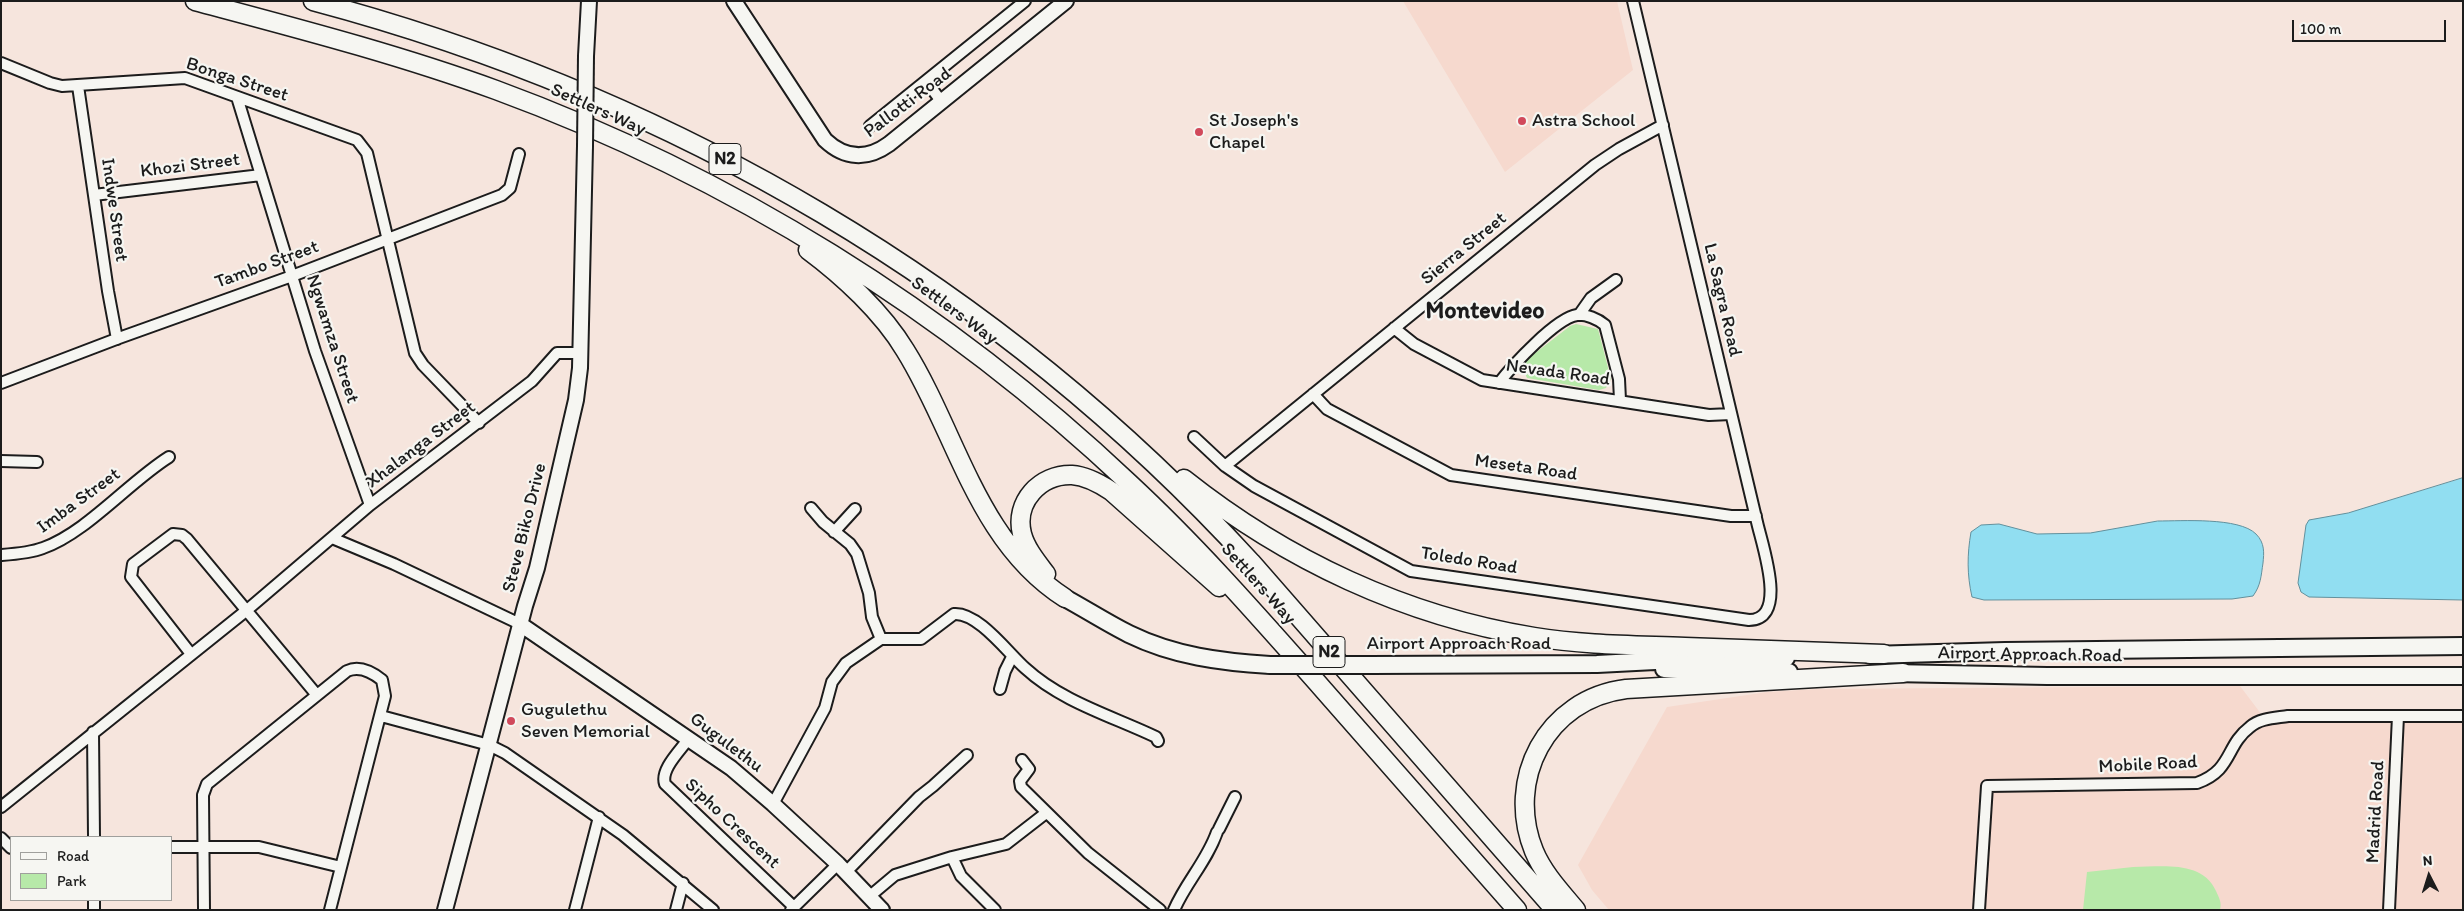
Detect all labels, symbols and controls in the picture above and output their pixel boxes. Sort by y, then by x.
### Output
scale bar [2294,10,2448,42]
text: 100 m [2300,20,2341,38]
street label: Bonga Street [183,53,291,107]
street label: Pallotti Road [860,63,956,143]
street label: Settlers Way [547,79,649,141]
place label: St Joseph's Chapel [1209,110,1299,154]
place label: Astra School [1532,110,1635,132]
marker: Astra School [1516,115,1528,127]
marker: St Joseph's Chapel [1193,126,1205,138]
road number: N2 [709,144,741,174]
street label: Khozi Street [139,149,241,183]
street label: Indwe Street [95,157,133,263]
street label: Sierra Street [1417,208,1511,290]
street label: Tambo Street [212,236,322,294]
street label: La Sagra Road [1698,241,1746,359]
street label: Ngwamza Street [300,272,364,406]
street label: Settlers Way [906,272,1002,350]
district label: Montevideo [1425,298,1545,326]
street label: Nevada Road [1504,354,1612,392]
street label: Xhalanga Street [361,396,481,494]
street label: Meseta Road [1473,449,1579,487]
street label: Steve Biko Drive [498,461,552,595]
street label: Imba Street [33,463,125,539]
street label: Settlers Way [1215,539,1301,629]
street label: Toledo Road [1419,542,1519,580]
street label: Airport Approach Road [1367,633,1551,655]
road number: N2 [1313,636,1345,668]
street label: Airport Approach Road [1938,642,2122,668]
place label: Gugulethu Seven Memorial [521,699,650,743]
street label: Gugulethu [685,708,767,778]
marker: Gugulethu Seven Memorial [505,715,517,727]
street label: Mobile Road [2098,751,2198,779]
street label: Madrid Road [2362,760,2390,864]
street label: Sipho Crescent [680,774,784,874]
legend [10,836,172,901]
text: Road [57,847,89,865]
north arrow [2404,851,2454,901]
text: N [2422,852,2433,869]
text: Park [57,872,87,890]

